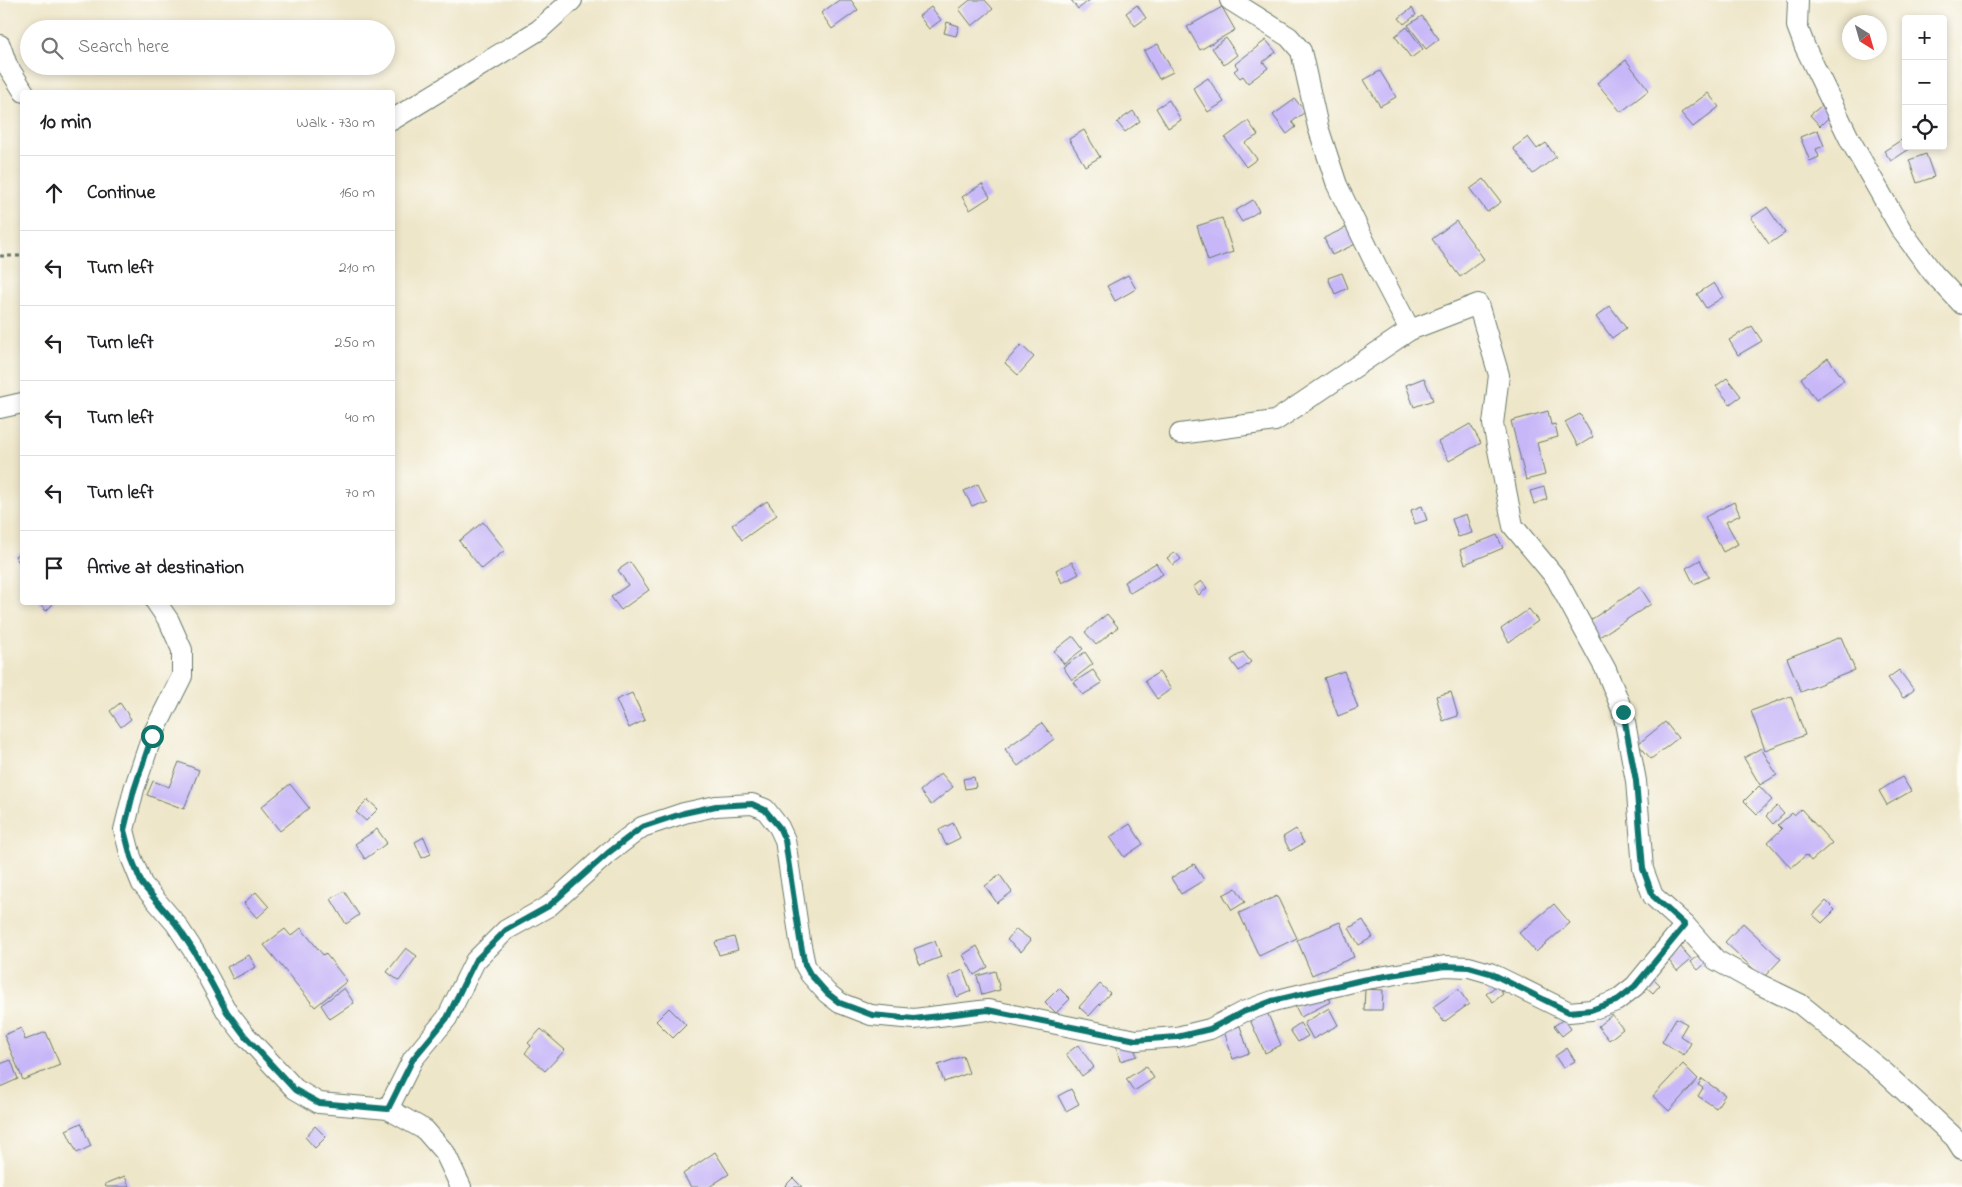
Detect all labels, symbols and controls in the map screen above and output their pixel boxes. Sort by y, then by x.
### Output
north arrow [1842,15,1887,60]
map controls [1902,15,1947,150]
button: + [1902,15,1947,60]
search box [20,20,395,75]
icon: search [38,34,66,62]
text: Search here [78,34,169,61]
button: − [1902,60,1947,105]
button: locate [1902,105,1947,150]
text: 10 min [40,108,91,138]
text: Walk · 730 m [296,111,375,135]
icon: ahead [40,179,68,207]
text: Continue [87,180,155,207]
text: 160 m [340,181,375,205]
icon: left [40,254,68,282]
text: Turn left [87,255,154,282]
text: 210 m [339,256,375,280]
icon: left [40,329,68,357]
text: Turn left [87,330,154,357]
text: 250 m [335,331,375,355]
icon: left [40,404,68,432]
text: Turn left [87,405,154,432]
text: 40 m [345,406,375,430]
icon: left [40,479,68,507]
text: Turn left [87,480,154,507]
text: 70 m [345,481,375,505]
icon: arrive [40,554,68,582]
text: Arrive at destination [87,555,244,582]
route end [1612,701,1635,724]
route start [141,725,164,748]

